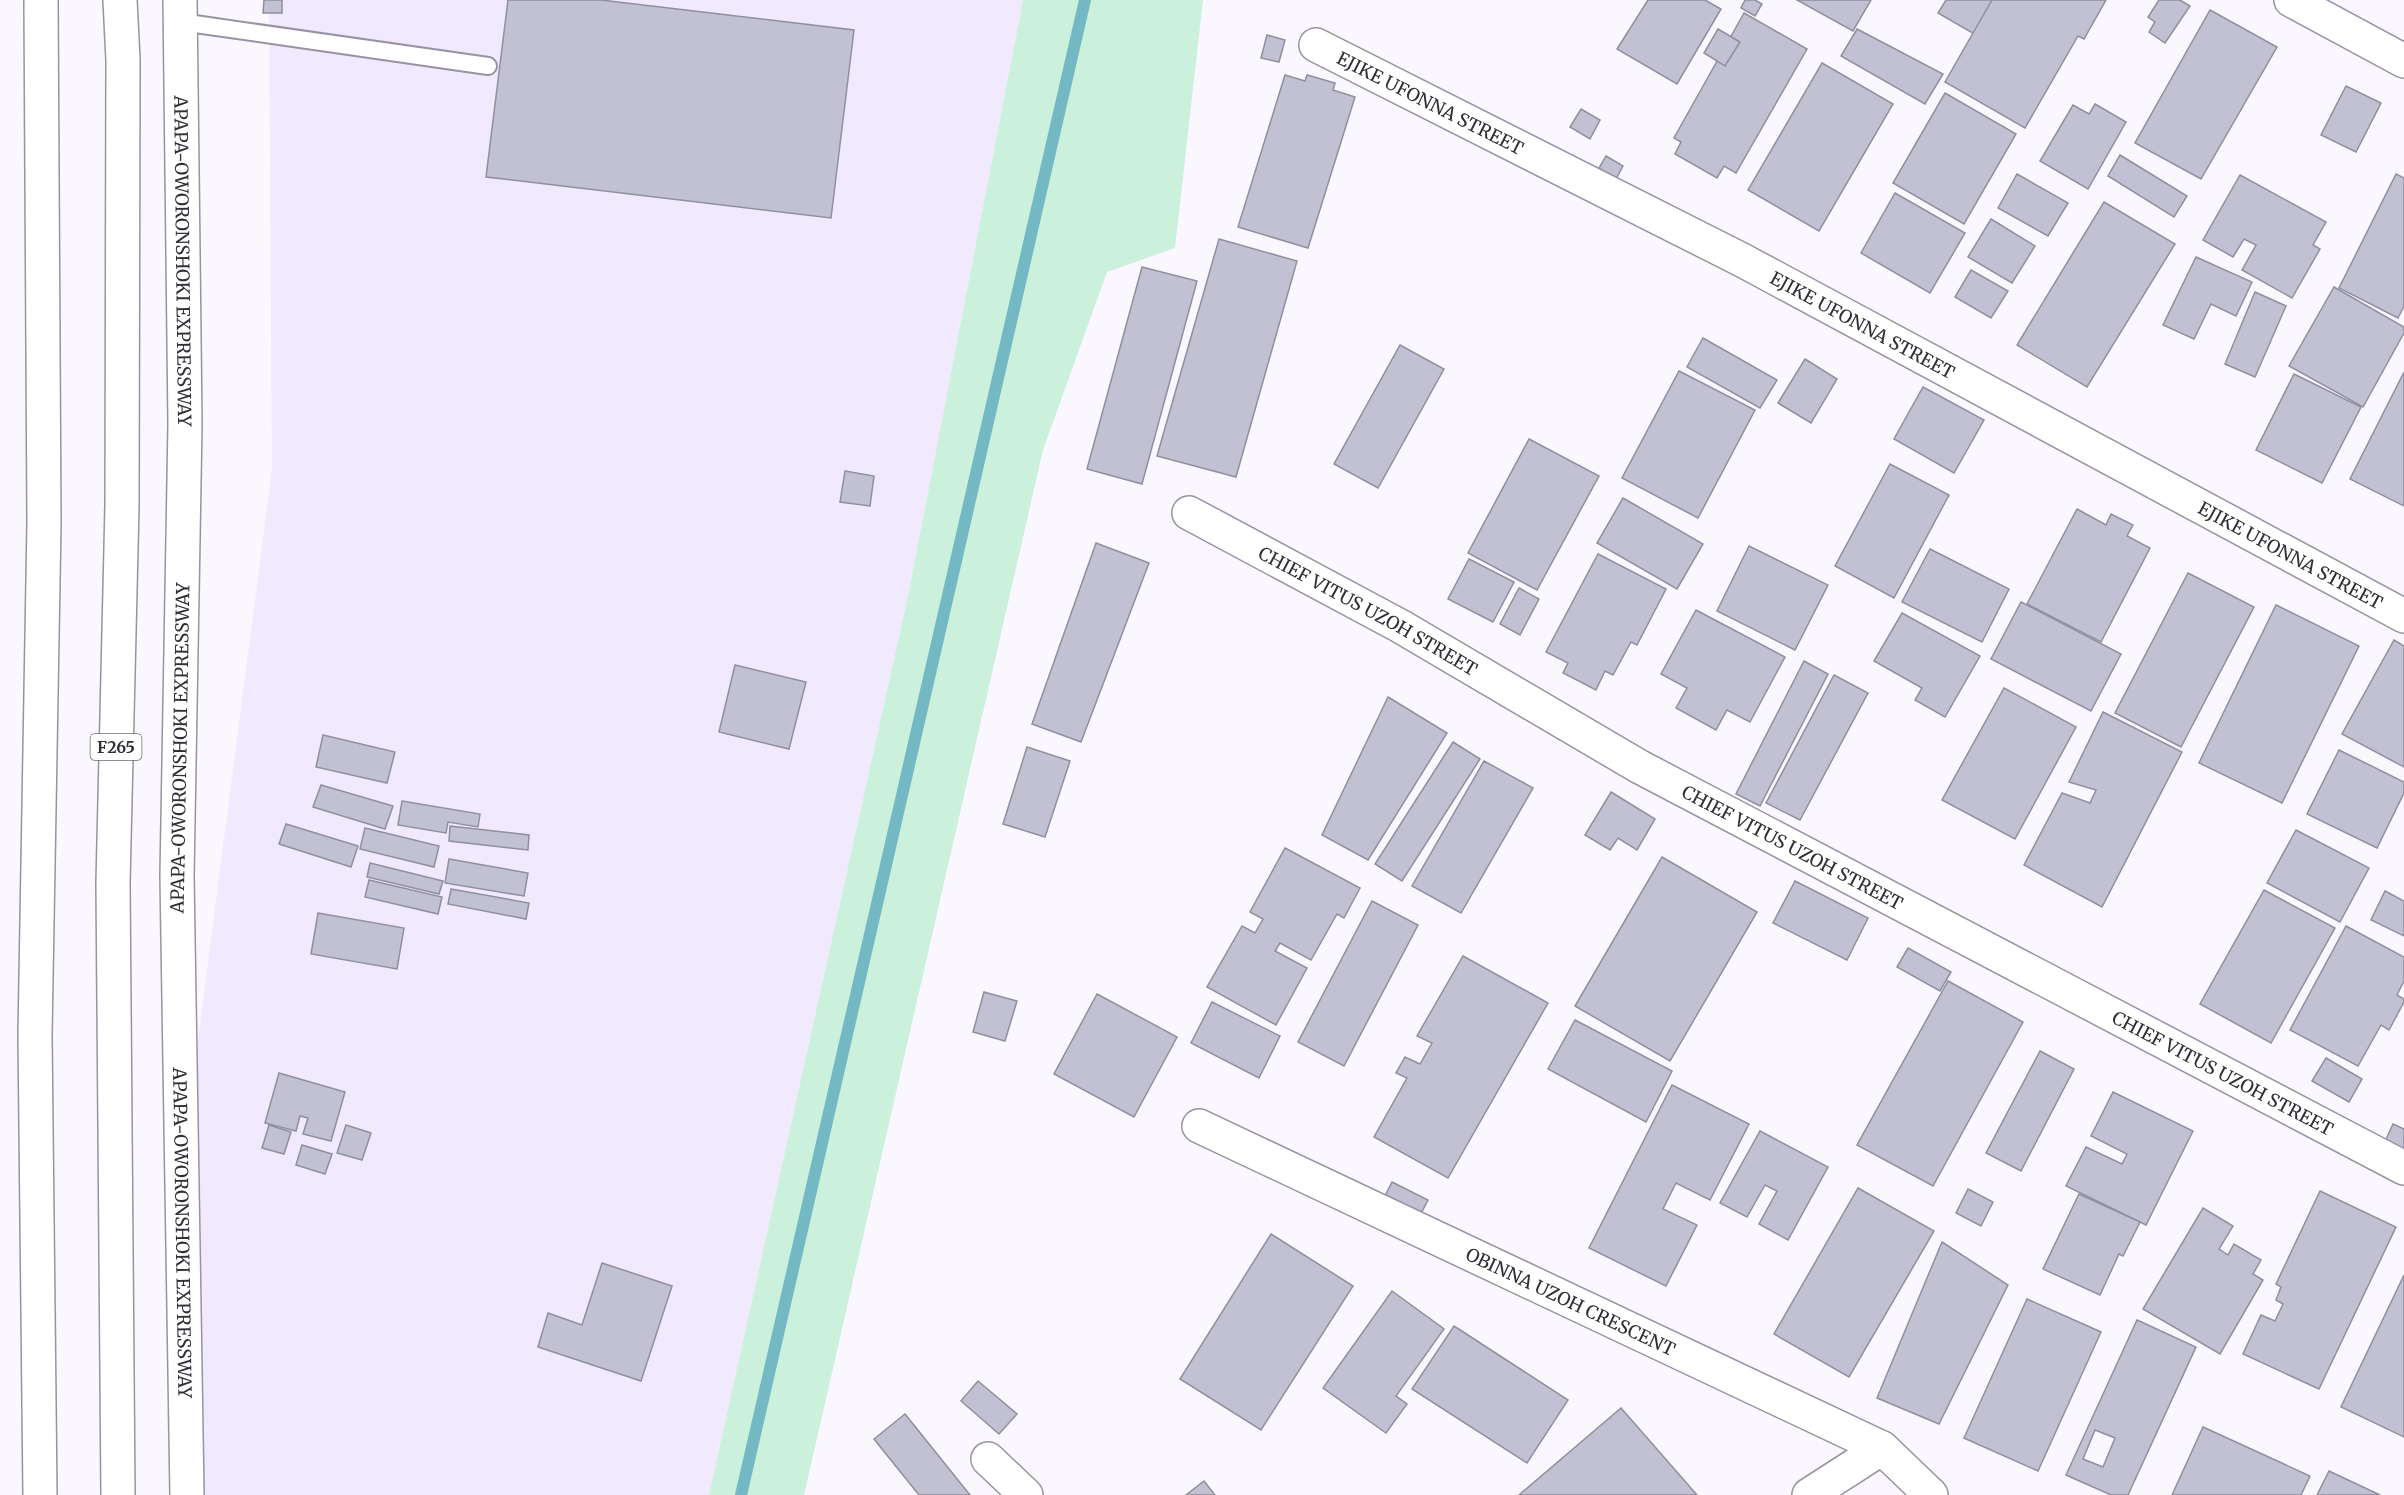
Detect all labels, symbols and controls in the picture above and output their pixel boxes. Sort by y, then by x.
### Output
street label: EJIKE UFONNA STREET [1333,46,1528,160]
street label: APAPA-OWORONSHOKI EXPRESSWAY [170,94,197,427]
street label: EJIKE UFONNA STREET [1766,266,1959,384]
street label: EJIKE UFONNA STREET [2194,496,2387,614]
street label: CHIEF VITUS UZOH STREET [1255,541,1482,681]
street label: APAPA-OWORONSHOKI EXPRESSWAY [166,582,194,915]
road number: F265 [90,734,142,760]
street label: CHIEF VITUS UZOH STREET [1678,780,1907,915]
street label: CHIEF VITUS UZOH STREET [2108,1005,2338,1141]
street label: APAPA-OWORONSHOKI EXPRESSWAY [169,1066,197,1399]
street label: OBINNA UZOH CRESCENT [1462,1242,1680,1361]

